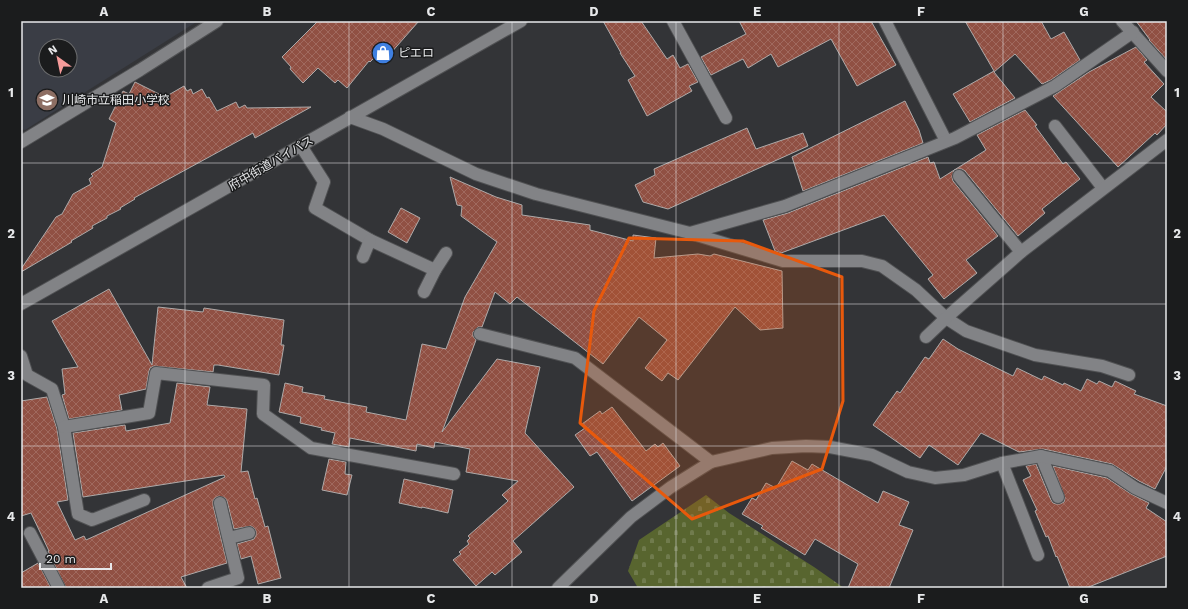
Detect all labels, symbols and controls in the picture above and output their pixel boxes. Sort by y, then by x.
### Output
text: A [100,4,109,19]
text: B [263,4,272,19]
text: C [427,4,436,19]
text: D [589,4,599,19]
text: E [753,4,761,19]
text: F [917,4,925,19]
text: G [1079,4,1089,19]
north arrow [38,38,78,78]
shop icon: ピエロ [370,40,396,66]
text: N [46,42,60,58]
place label: ピエロ [398,46,434,60]
text: 1 [8,85,14,100]
text: 1 [1174,85,1180,100]
school or university icon: 川崎市立稲田小学校 [34,87,60,113]
place label: 川崎市立稲田小学校 [62,93,170,107]
street label: 府中街道バイパス [226,133,316,193]
text: 2 [7,226,15,241]
text: 2 [1173,226,1181,241]
text: 3 [7,368,15,383]
text: 3 [1173,368,1181,383]
text: 4 [7,509,16,524]
text: 4 [1173,509,1182,524]
scale bar [40,545,111,571]
text: 20 m [46,552,76,566]
text: A [100,591,109,606]
text: B [263,591,272,606]
text: C [427,591,436,606]
text: D [589,591,599,606]
text: E [753,591,761,606]
text: F [917,591,925,606]
text: G [1079,591,1089,606]

